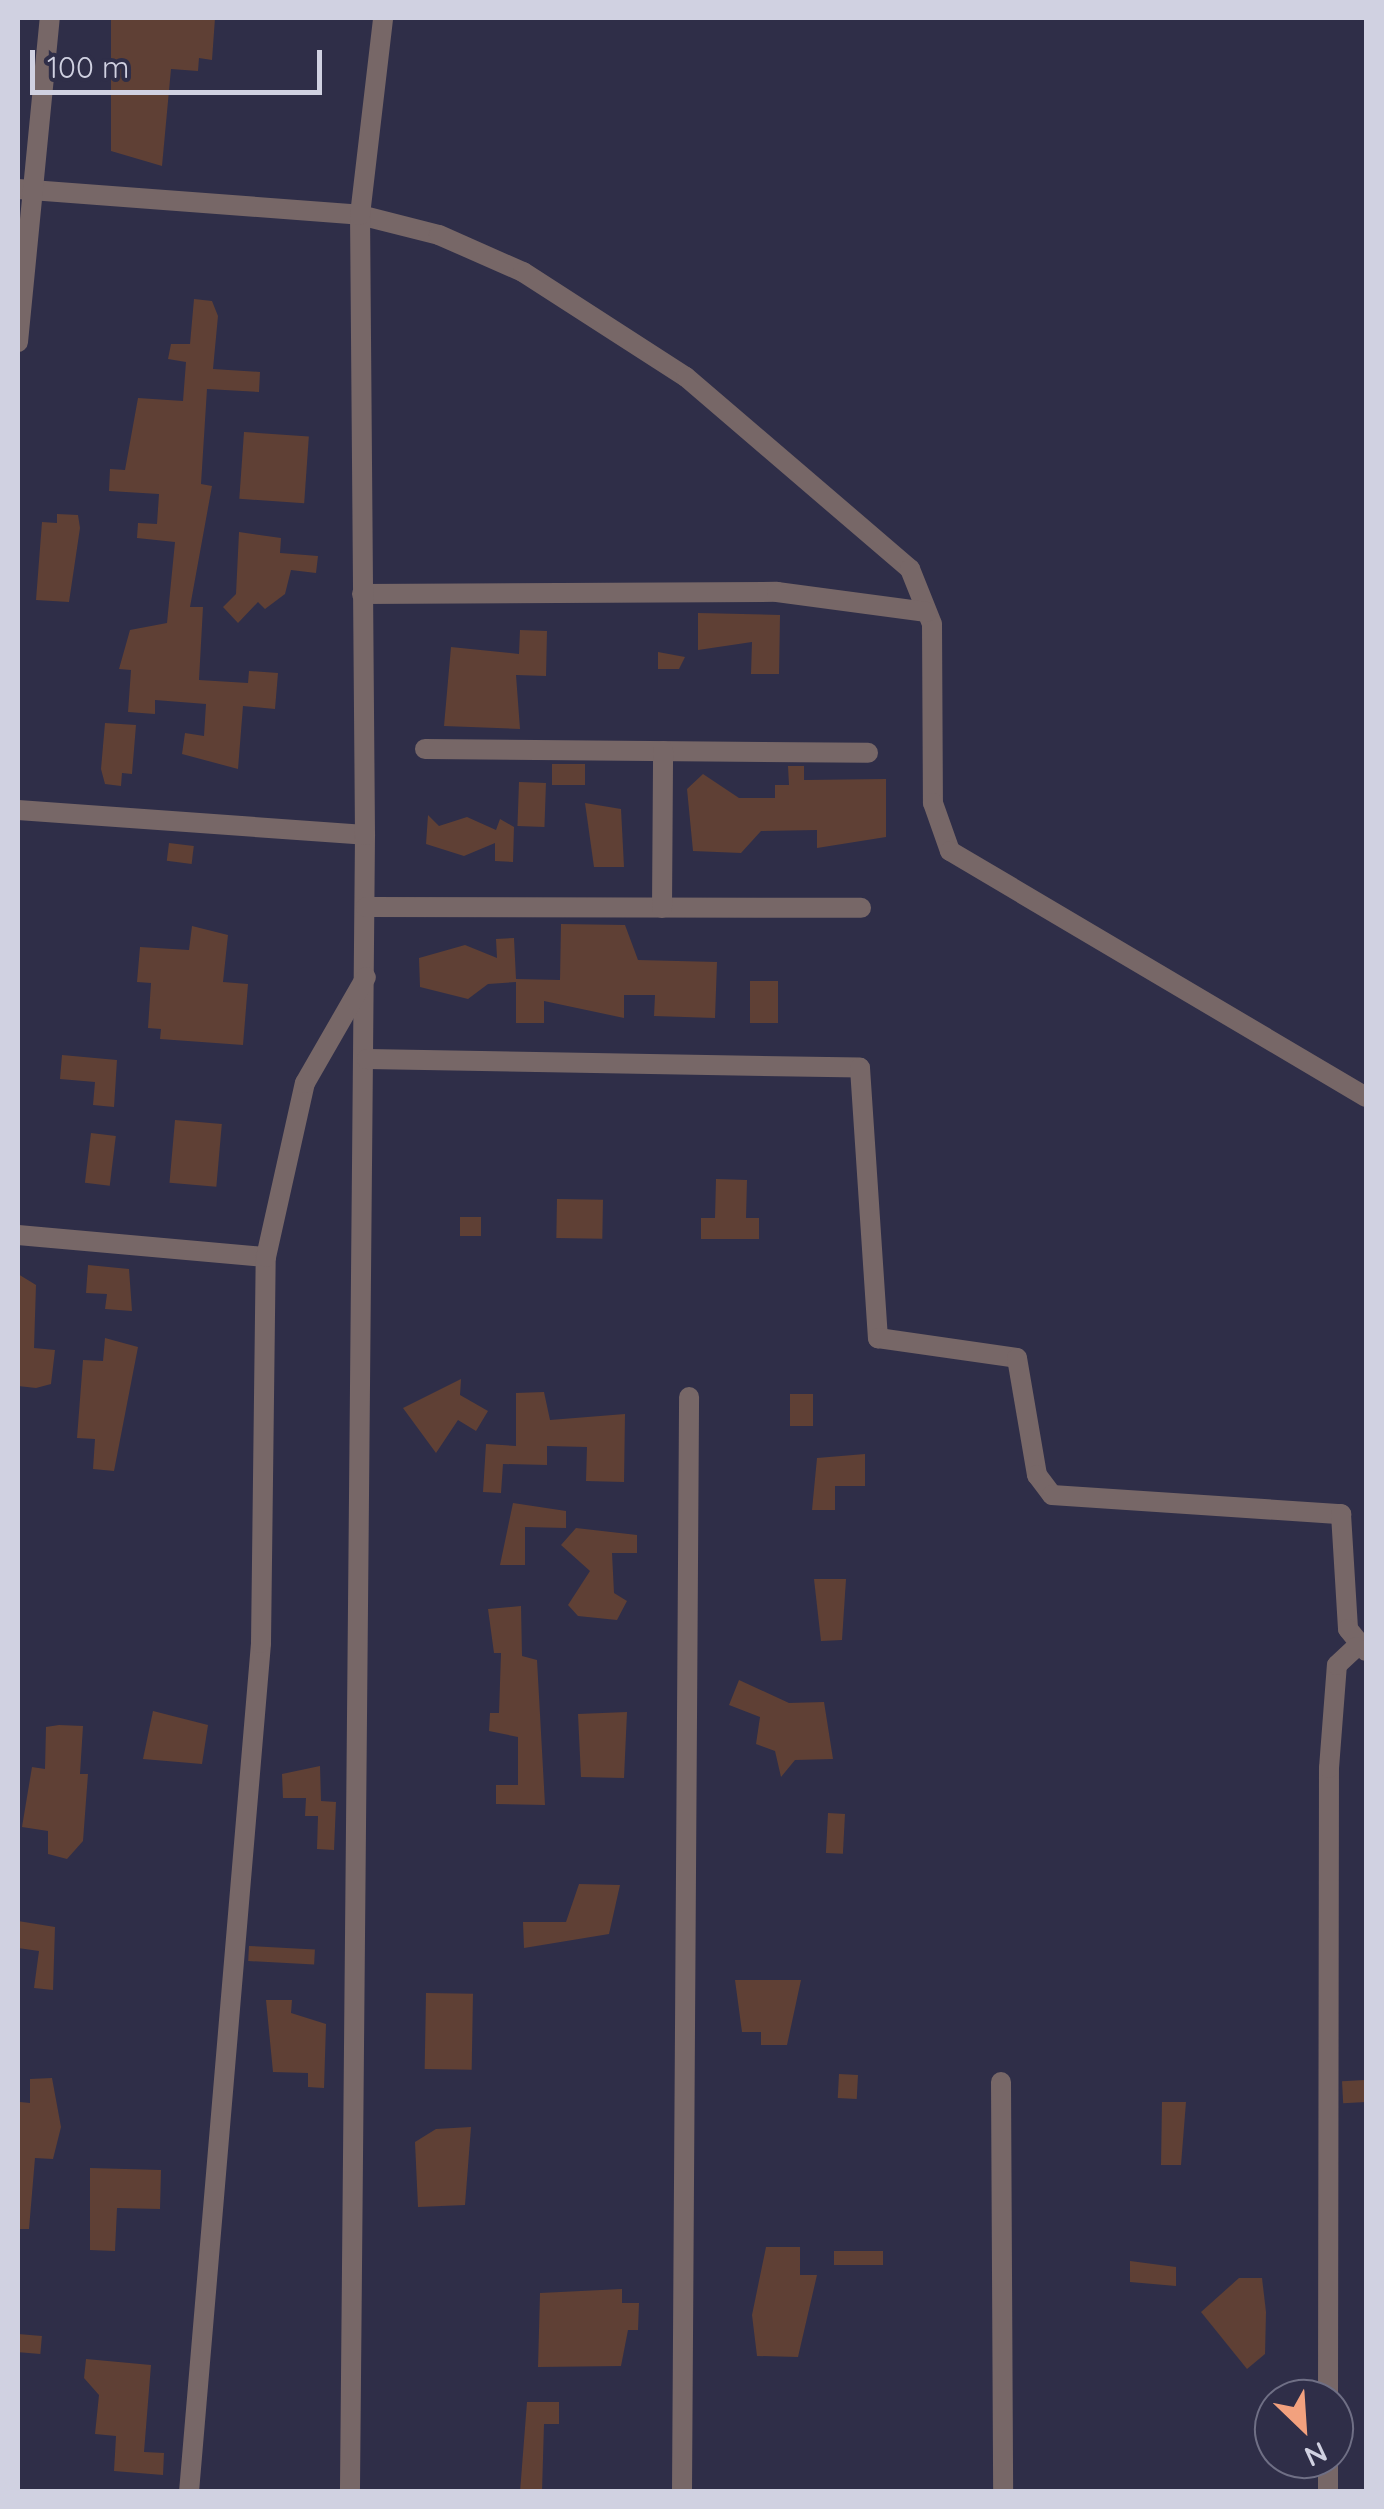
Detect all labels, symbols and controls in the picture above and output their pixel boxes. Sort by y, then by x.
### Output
scale bar [35,30,328,92]
text: 100 m [47,48,129,86]
north arrow [1254,2379,1354,2479]
text: N [1299,2435,1333,2475]

